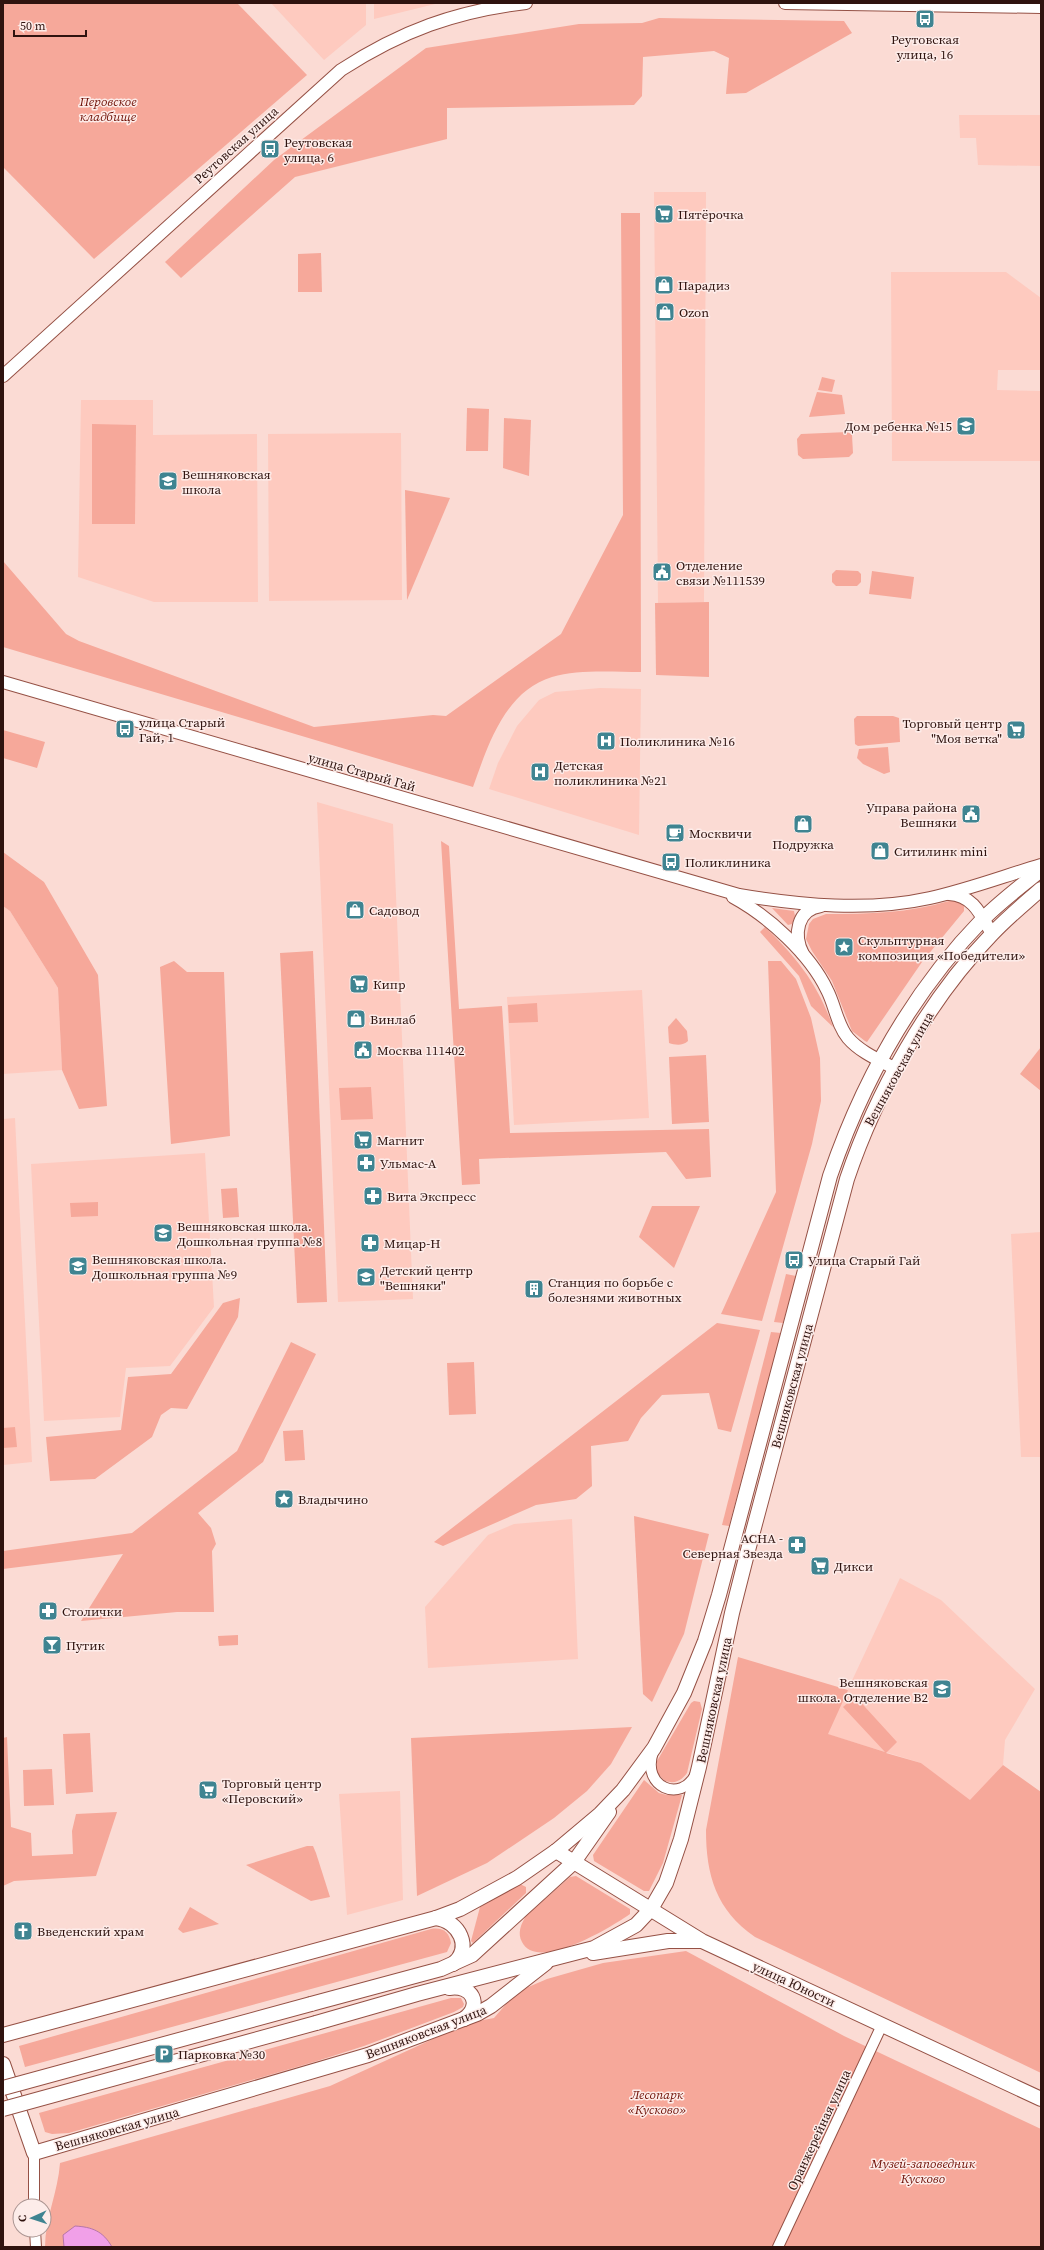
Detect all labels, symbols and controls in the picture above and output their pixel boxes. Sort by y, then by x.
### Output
bus stop icon: Реутовская улица, 16 [914,8,936,30]
scale bar [14,12,86,38]
text: 50 m [20,18,46,34]
place label: Реутовская улица, 16 [891,31,959,63]
park label: Перовское кладбище [79,93,137,125]
street label: Реутовская улица [190,102,282,187]
place label: Реутовская улица, 6 [284,134,352,166]
bus stop icon: Реутовская улица, 6 [259,138,281,160]
supermarket icon: Пятёрочка [653,203,675,225]
place label: Пятёрочка [678,206,744,223]
shop icon: Парадиз [653,274,675,296]
place label: Парадиз [678,277,730,294]
shop icon: Ozon [654,301,676,323]
place label: Ozon [679,304,709,321]
school or university icon: Дом ребенка №15 [955,415,977,437]
place label: Дом ребенка №15 [844,418,952,435]
place label: Вешняковская школа [182,466,271,498]
school or university icon: Вешняковская школа [157,470,179,492]
place label: Отделение связи №111539 [676,557,765,589]
public building icon: Отделение связи №111539 [651,561,673,583]
place label: улица Старый Гай, 1 [139,714,225,746]
place label: Торговый центр "Моя ветка" [902,715,1002,747]
bus stop icon: улица Старый Гай, 1 [114,718,136,740]
supermarket icon: Торговый центр "Моя ветка" [1005,719,1027,741]
hospital icon: Поликлиника №16 [595,730,617,752]
place label: Поликлиника №16 [620,733,735,750]
street label: улица Старый Гай [306,749,418,795]
place label: Детская поликлиника №21 [554,757,667,789]
hospital icon: Детская поликлиника №21 [529,761,551,783]
place label: Управа района Вешняки [866,799,957,831]
public building icon: Управа района Вешняки [960,803,982,825]
shop icon: Подружка [792,813,814,835]
cafe icon: Москвичи [664,822,686,844]
place label: Москвичи [689,825,752,842]
place label: Подружка [772,836,834,853]
shop icon: Ситилинк mini [869,840,891,862]
place label: Ситилинк mini [894,843,987,860]
bus stop icon: Поликлиника [660,851,682,873]
place label: Поликлиника [685,854,771,871]
shop icon: Садовод [344,899,366,921]
place label: Садовод [369,902,419,919]
place label: Скульптурная композиция «Победители» [858,932,1025,964]
place icon: Скульптурная композиция «Победители» [833,936,855,958]
supermarket icon: Кипр [348,973,370,995]
place label: Кипр [373,976,405,993]
shop icon: Винлаб [345,1008,367,1030]
street label: Вешняковская улица [860,1008,938,1129]
place label: Винлаб [370,1011,416,1028]
public building icon: Москва 111402 [352,1039,374,1061]
place label: Москва 111402 [377,1042,465,1059]
supermarket icon: Магнит [352,1129,374,1151]
place label: Магнит [377,1132,424,1149]
pharmacy icon: Ульмас-А [355,1152,377,1174]
place label: Ульмас-А [380,1155,437,1172]
pharmacy icon: Вита Экспресс [362,1185,384,1207]
place label: Вита Экспресс [387,1188,476,1205]
place label: Вешняковская школа. Дошкольная группа №8 [177,1218,322,1250]
school or university icon: Вешняковская школа. Дошкольная группа №8 [152,1222,174,1244]
pharmacy icon: Мицар-Н [359,1232,381,1254]
place label: Мицар-Н [384,1235,441,1252]
bus stop icon: Улица Старый Гай [783,1249,805,1271]
place label: Вешняковская школа. Дошкольная группа №9 [92,1251,237,1283]
place label: Улица Старый Гай [808,1252,920,1269]
school or university icon: Вешняковская школа. Дошкольная группа №9 [67,1255,89,1277]
place label: Детский центр "Вешняки" [380,1262,473,1294]
school or university icon: Детский центр "Вешняки" [355,1266,377,1288]
place label: Станция по борьбе с болезнями животных [548,1274,682,1306]
building icon: Станция по борьбе с болезнями животных [523,1278,545,1300]
street label: Вешняковская улица [767,1321,817,1450]
place icon: Владычино [273,1488,295,1510]
place label: Владычино [298,1491,368,1508]
place label: АСНА - Северная Звезда [682,1530,783,1562]
pharmacy icon: АСНА - Северная Звезда [786,1534,808,1556]
supermarket icon: Дикси [809,1555,831,1577]
place label: Дикси [834,1558,873,1575]
pharmacy icon: Столички [37,1600,59,1622]
place label: Столички [62,1603,122,1620]
bar icon: Путик [41,1634,63,1656]
street label: Вешняковская улица [692,1635,736,1765]
place label: Путик [66,1637,105,1654]
place label: Вешняковская школа. Отделение В2 [798,1674,928,1706]
school or university icon: Вешняковская школа. Отделение В2 [931,1678,953,1700]
place label: Торговый центр «Перовский» [222,1775,322,1807]
supermarket icon: Торговый центр «Перовский» [197,1779,219,1801]
church icon: Введенский храм [12,1920,34,1942]
place label: Введенский храм [37,1923,144,1940]
street label: улица Юности [750,1957,838,2011]
street label: Вешняковская улица [363,2001,489,2063]
parking icon: Парковка №30 [153,2043,175,2065]
place label: Парковка №30 [178,2046,265,2063]
street label: Оранжерейная улица [783,2066,855,2193]
park label: Лесопарк «Кусково» [628,2086,686,2118]
street label: Вешняковская улица [53,2103,181,2155]
park label: Музей-заповедник Кусково [870,2155,976,2187]
north arrow [12,2198,52,2238]
text: С [15,2215,30,2222]

